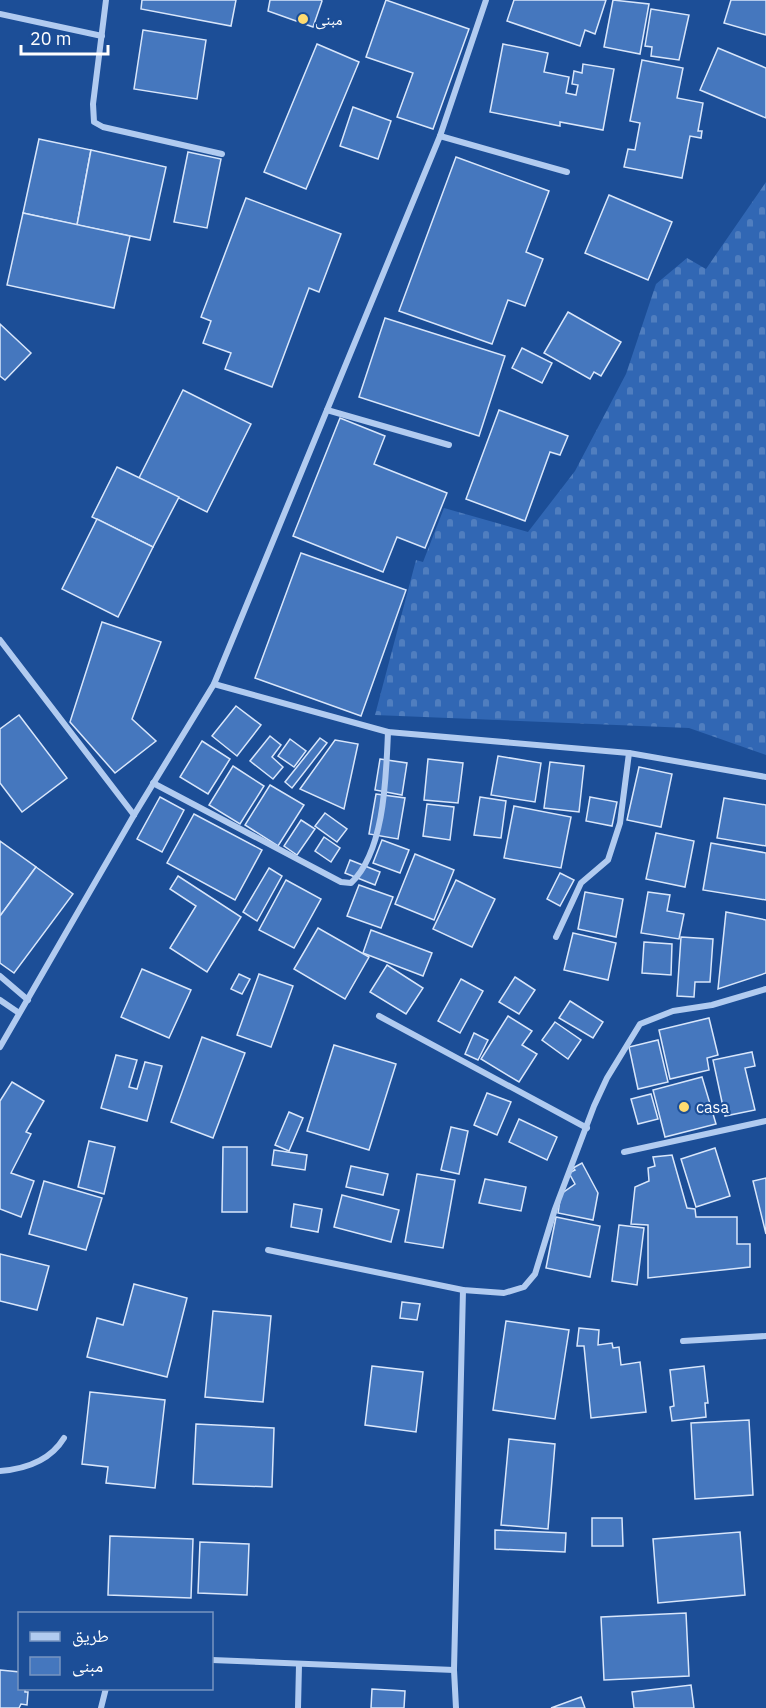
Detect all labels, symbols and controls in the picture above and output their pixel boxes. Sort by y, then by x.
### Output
place label: مبنى [315,9,343,30]
marker: مبنى [296,12,310,26]
scale bar [21,18,108,56]
text: 20 m [30,27,72,50]
place label: casa [696,1097,729,1117]
marker: casa [677,1100,691,1114]
legend [18,1612,213,1690]
text: طريق [72,1624,109,1647]
text: مبنى [72,1654,103,1677]

